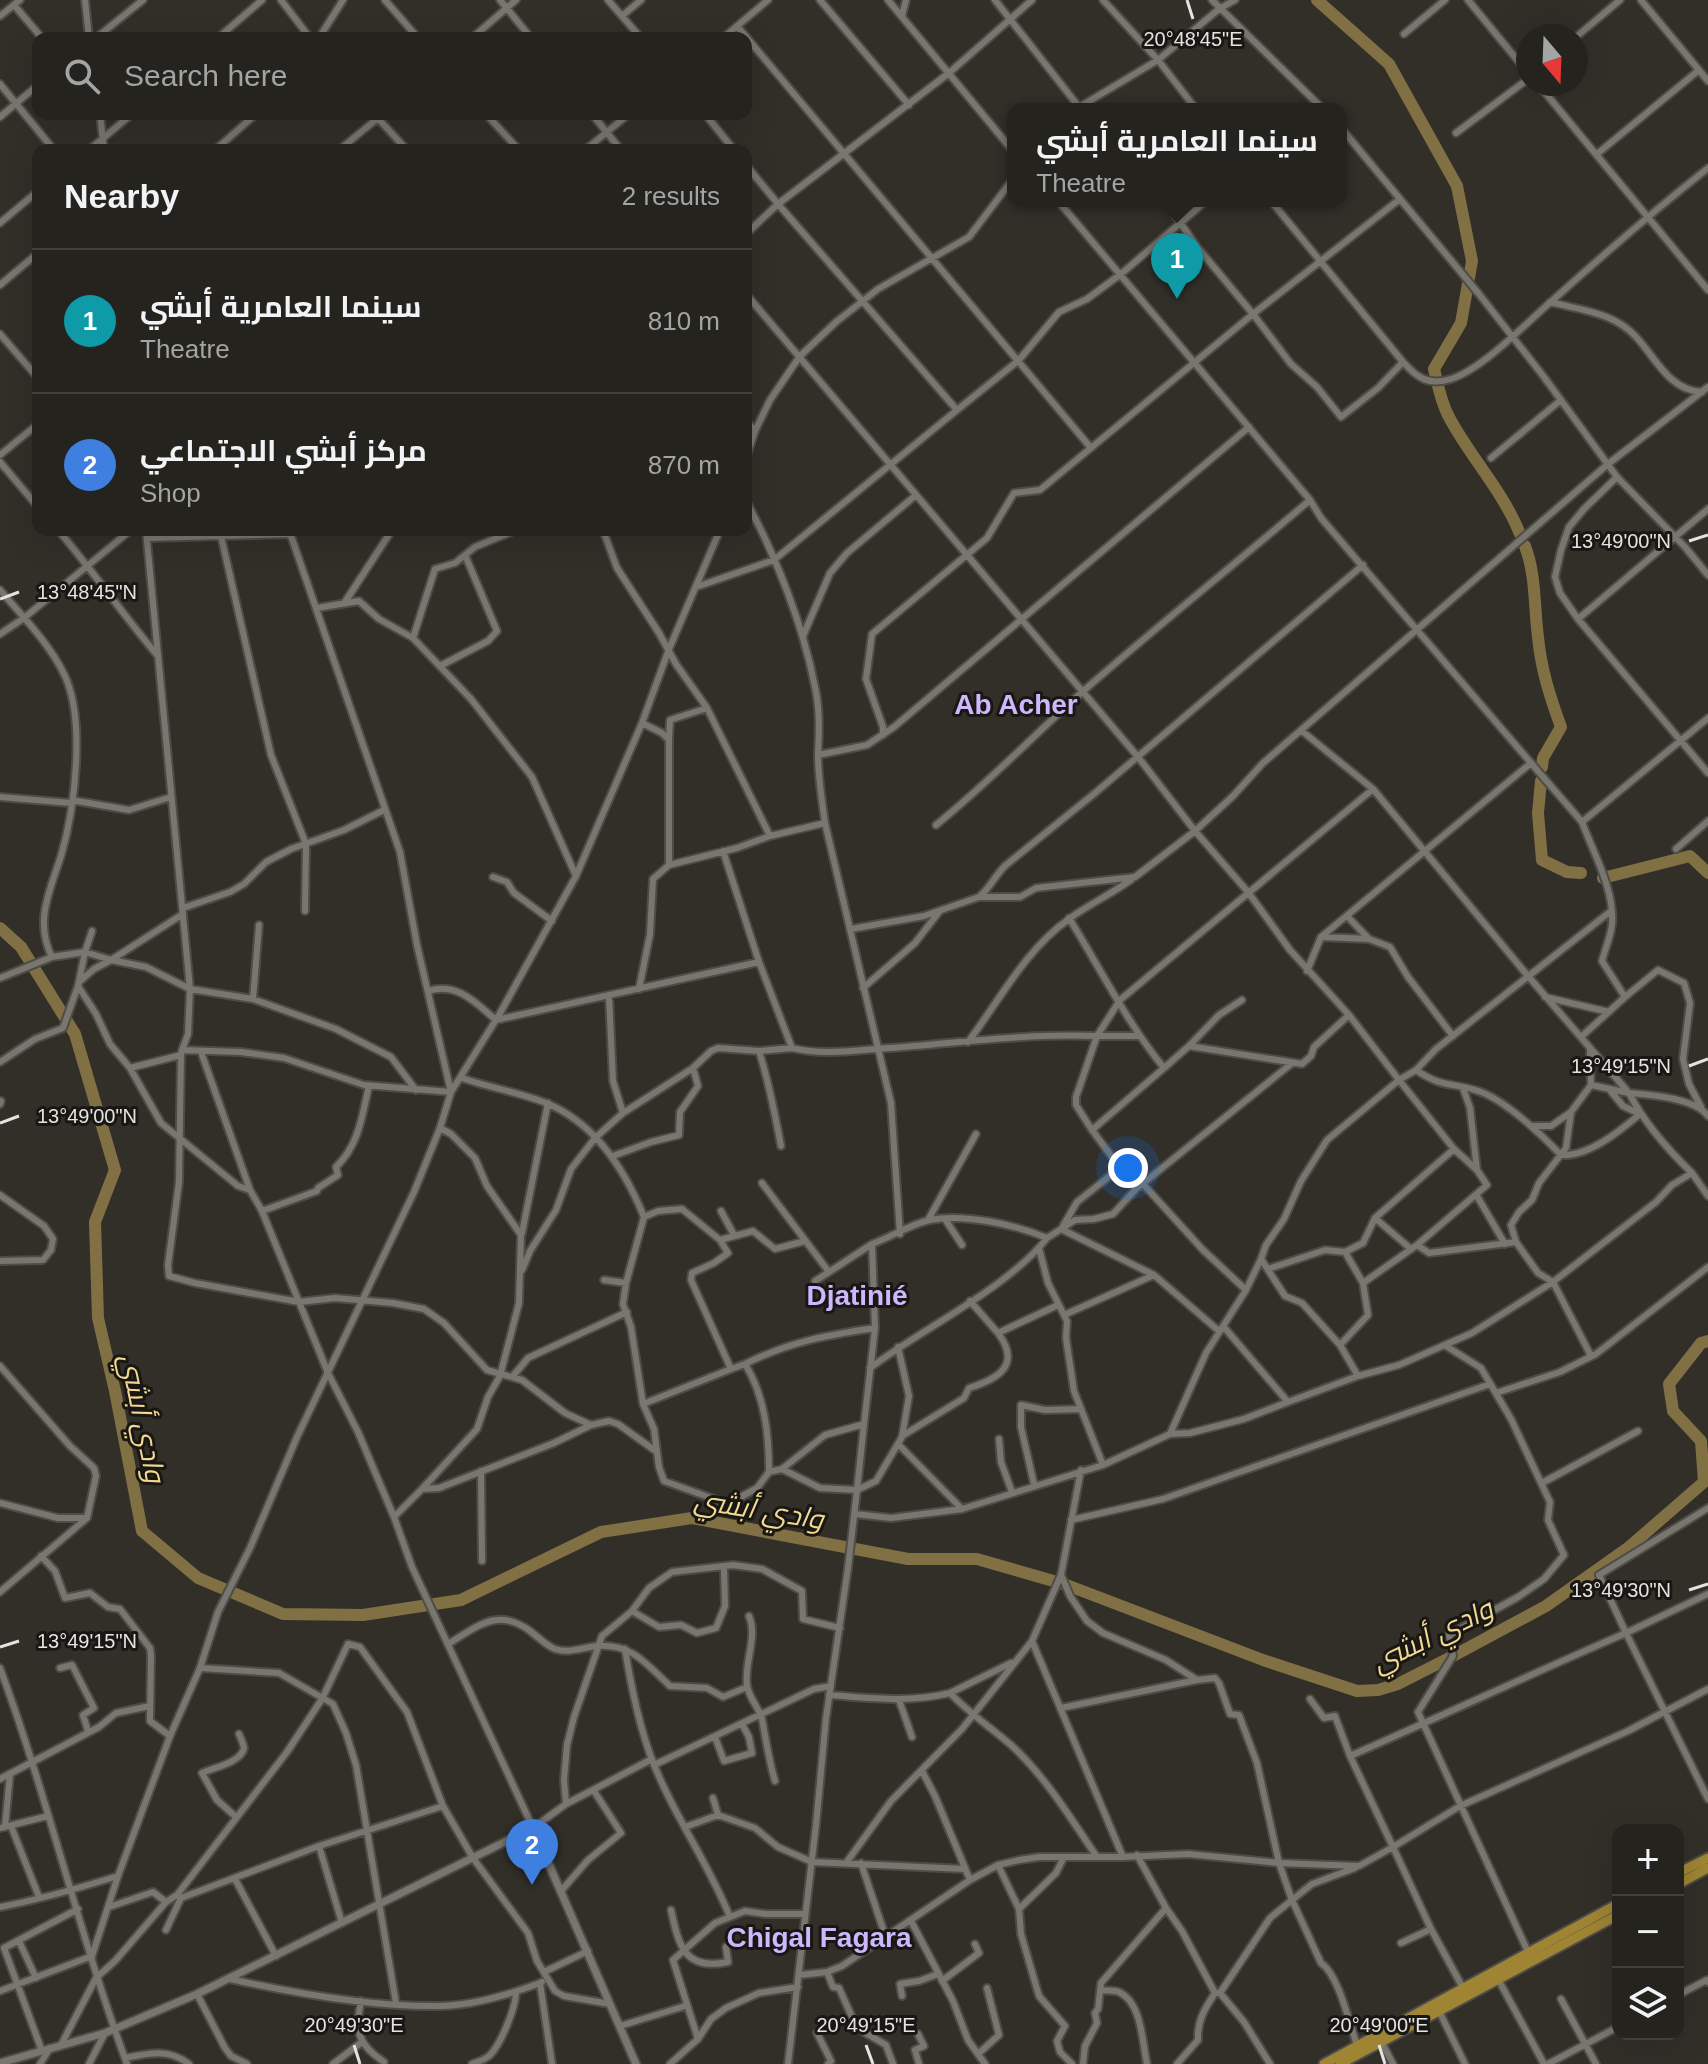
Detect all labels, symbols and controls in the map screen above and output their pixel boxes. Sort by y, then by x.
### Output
north arrow [1516,24,1588,96]
text: 20°48'45"E [1144,28,1243,50]
search box [32,32,752,120]
icon: search [60,54,104,98]
text: Search here [124,59,287,92]
popup [1007,103,1347,207]
text: سينما العامرية أبشي [1036,124,1318,157]
text: Theatre [1036,168,1126,198]
text: Nearby [64,177,179,215]
text: 2 results [622,181,720,211]
pin: 1 [1151,233,1203,299]
text: سينما العامرية أبشي [140,290,421,323]
text: 1 [83,306,97,336]
text: 810 m [648,306,720,336]
text: Theatre [140,334,230,364]
text: مركز أبشي الاجتماعي [140,434,427,467]
text: 2 [83,450,97,480]
text: 870 m [648,450,720,480]
text: Shop [140,478,201,508]
text: 13°49'00"N [1571,530,1671,552]
text: 13°48'45"N [37,581,137,603]
district label: Ab Acher [954,689,1078,720]
text: 13°49'15"N [1571,1055,1671,1077]
text: 13°49'00"N [37,1105,137,1127]
your location [1108,1148,1148,1188]
district label: Djatinié [806,1280,908,1311]
water label: وادي أبشي [107,1351,174,1488]
water label: وادي أبشي [691,1482,828,1542]
text: 13°49'30"N [1571,1579,1671,1601]
water label: وادي أبشي [1366,1590,1502,1684]
text: 13°49'15"N [37,1630,137,1652]
pin: 2 [506,1819,558,1885]
map controls [1612,1824,1684,2040]
button: + [1612,1824,1684,1896]
button: − [1612,1896,1684,1968]
district label: Chigal Fagara [726,1922,912,1953]
button: layers [1612,1968,1684,2040]
text: 20°49'30"E [305,2014,404,2036]
text: 20°49'15"E [817,2014,916,2036]
text: 20°49'00"E [1330,2014,1429,2036]

